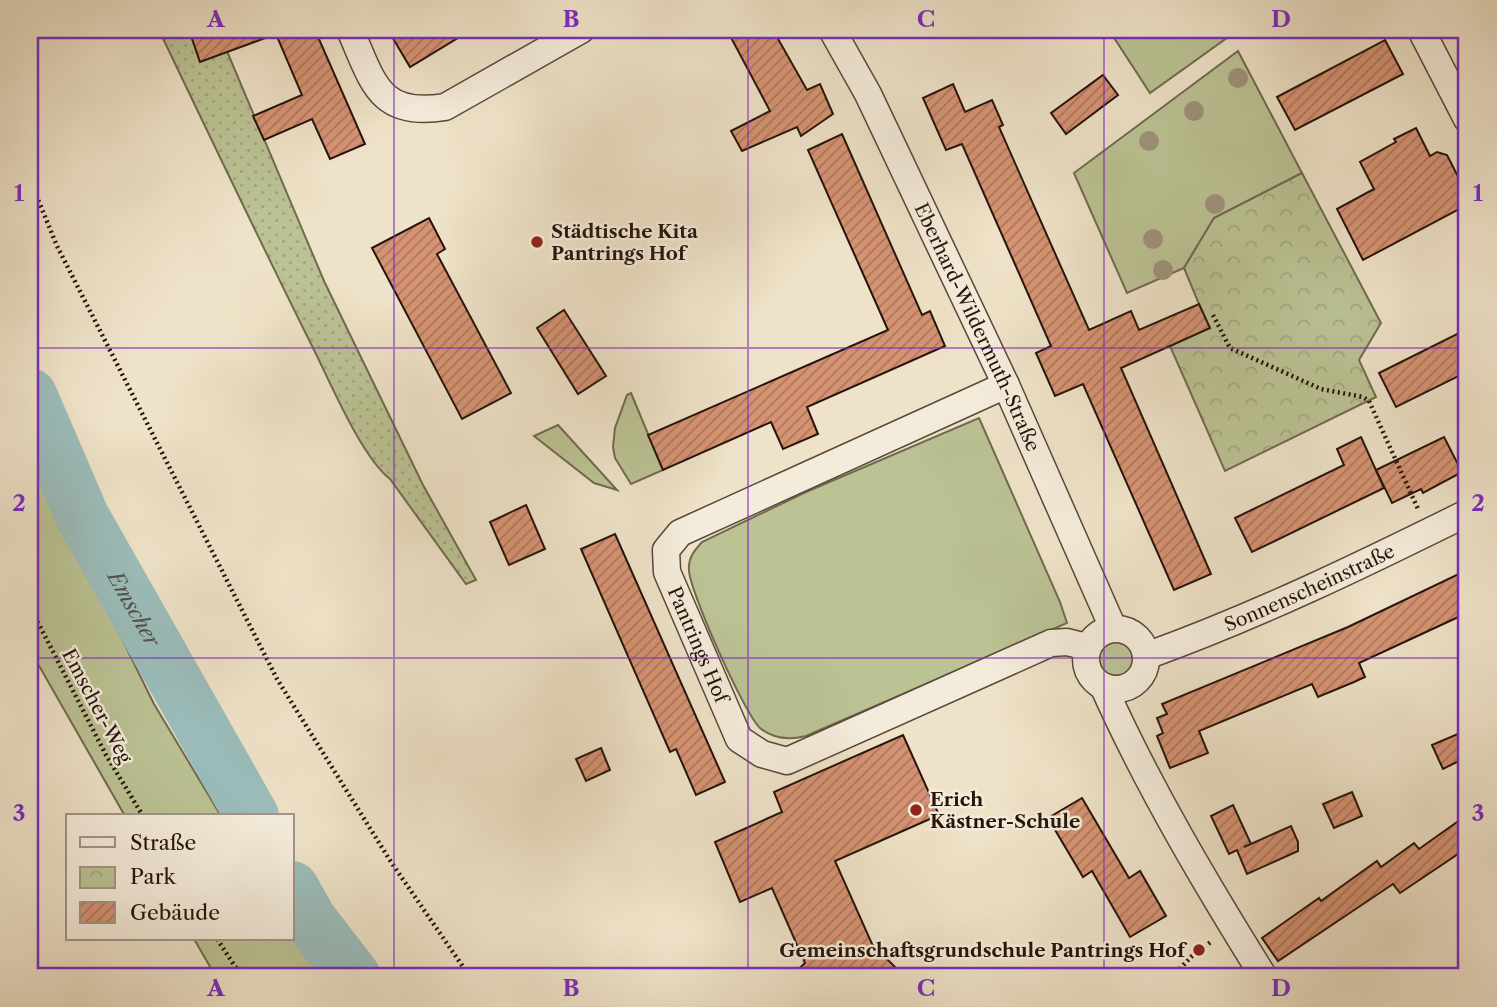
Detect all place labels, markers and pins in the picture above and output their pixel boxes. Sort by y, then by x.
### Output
place label: Städtische Kita Pantrings Hof [551,220,699,265]
marker: Städtische Kita Pantrings Hof [529,234,545,250]
place label: Erich Kästner-Schule [930,788,1080,833]
marker: Erich Kästner-Schule [908,802,924,818]
place label: Gemeinschaftsgrundschule Pantrings Hof [779,939,1188,962]
marker: Gemeinschaftsgrundschule Pantrings Hof [1191,942,1207,958]

